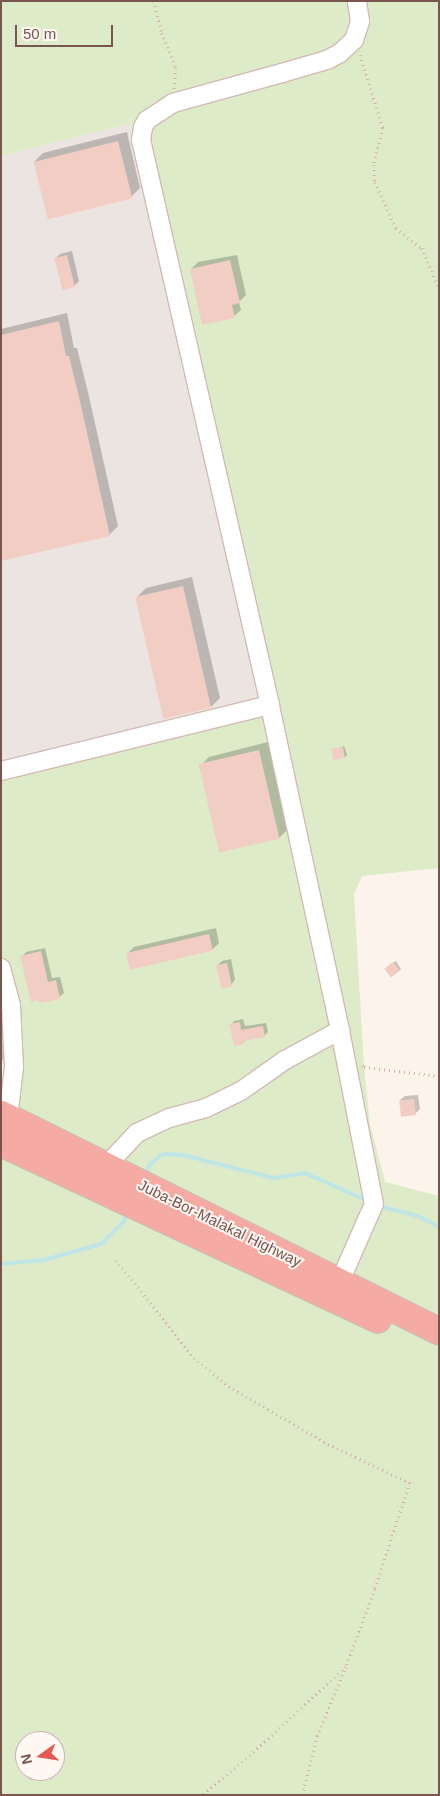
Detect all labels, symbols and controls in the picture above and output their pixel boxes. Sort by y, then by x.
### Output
scale bar [18,15,115,47]
text: 50 m [23,25,56,42]
street label: Juba-Bor-Malakal Highway [136,1176,304,1270]
north arrow [15,1731,65,1781]
text: N [17,1752,35,1766]

